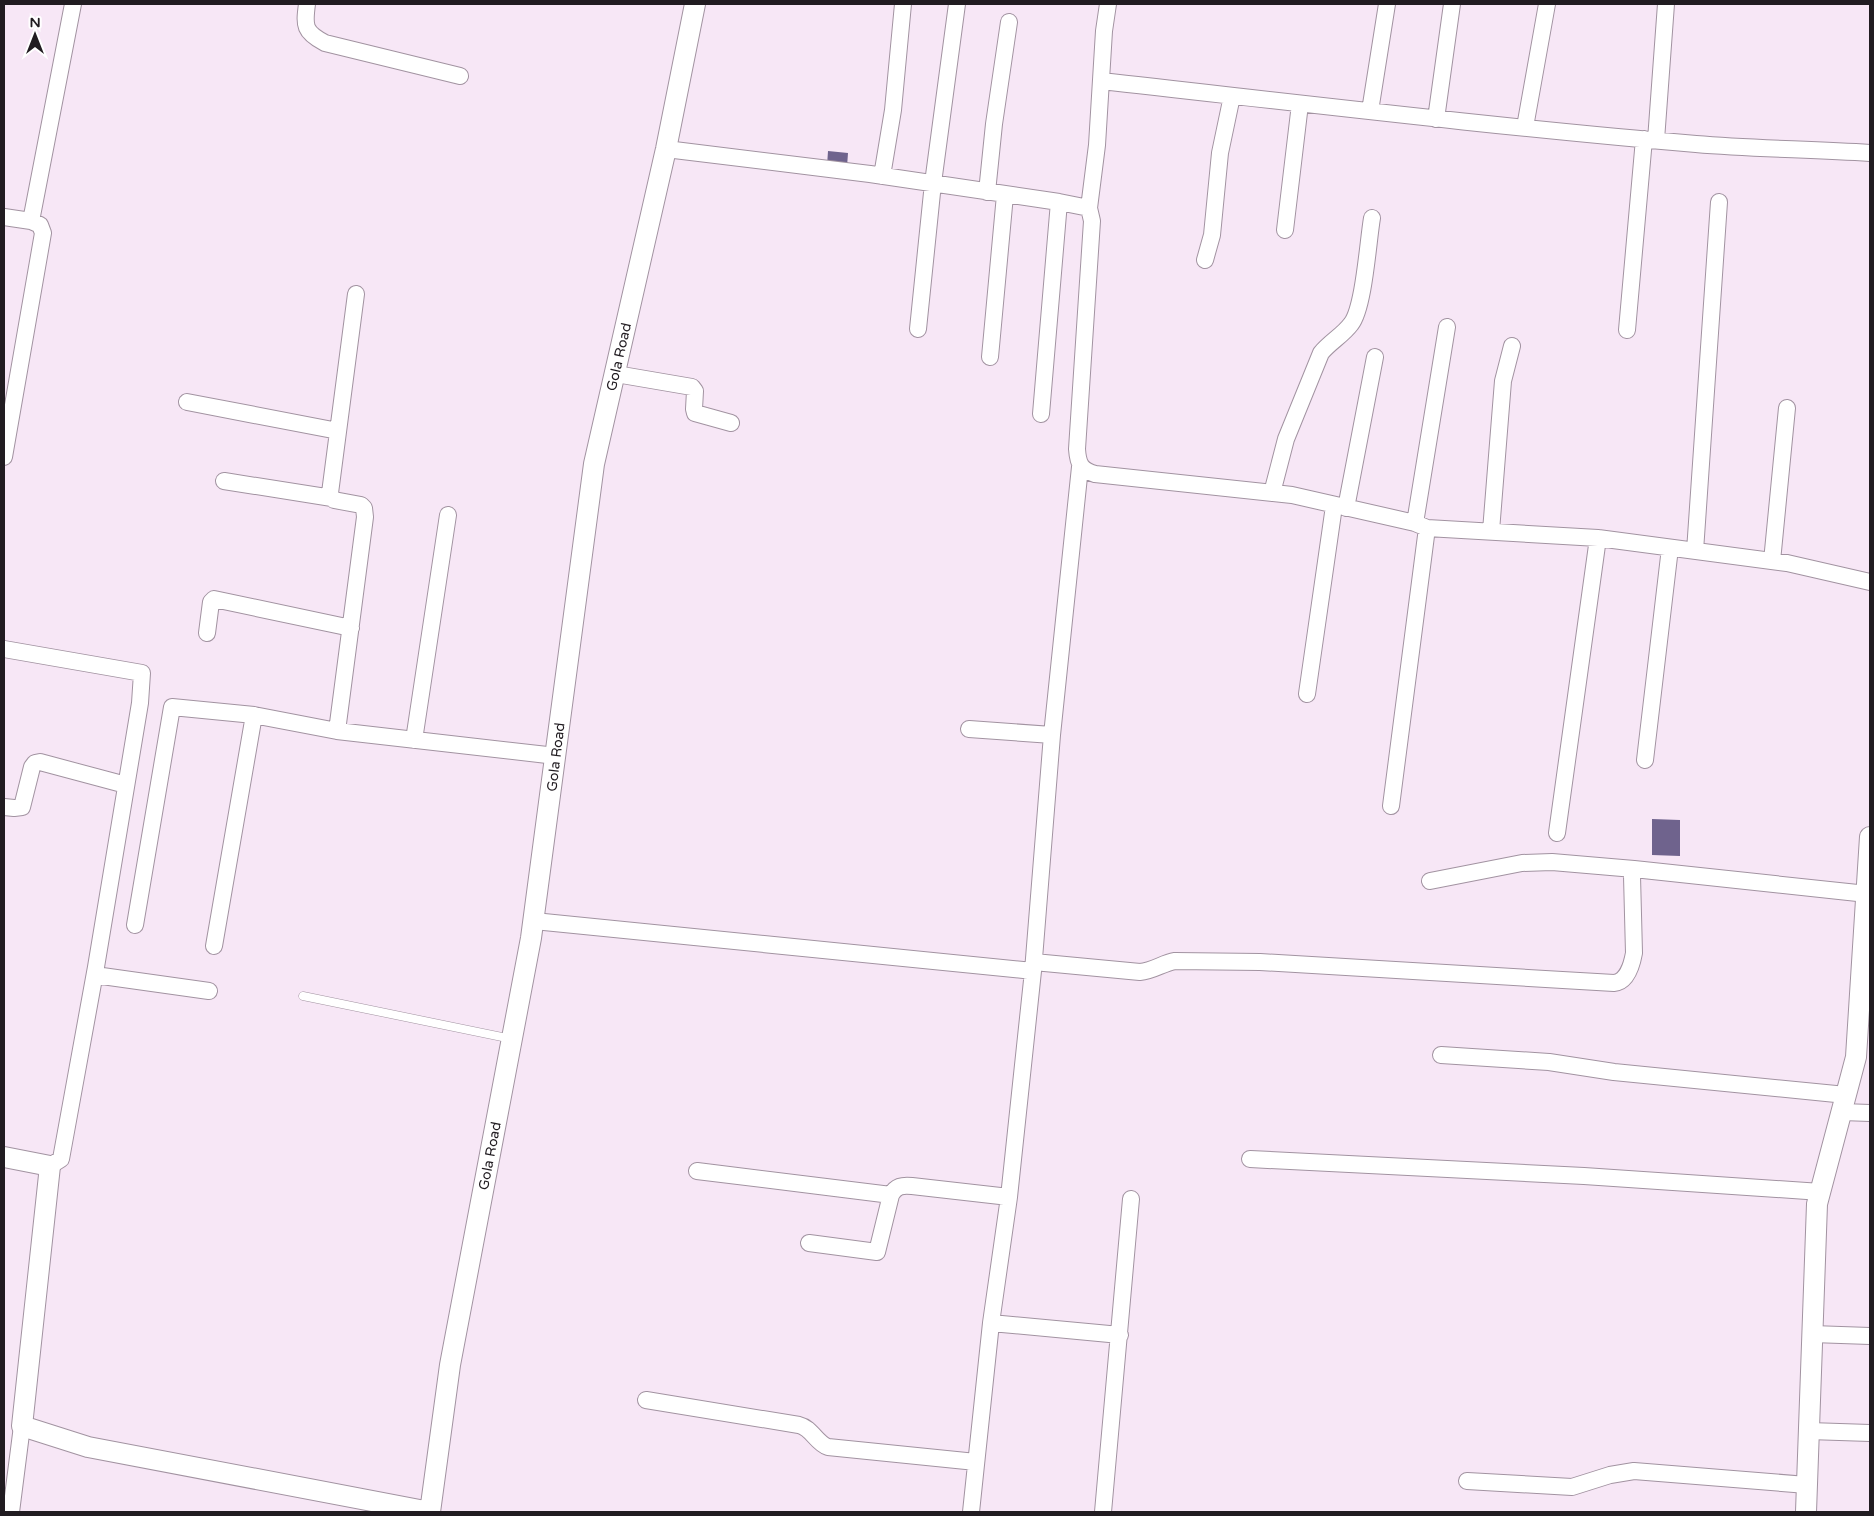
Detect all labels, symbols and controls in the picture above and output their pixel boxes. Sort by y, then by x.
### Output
north arrow [10,10,60,60]
text: N [29,14,41,31]
street label: Gola Road [603,321,635,393]
street label: Gola Road [543,722,569,792]
street label: Gola Road [475,1120,505,1192]

